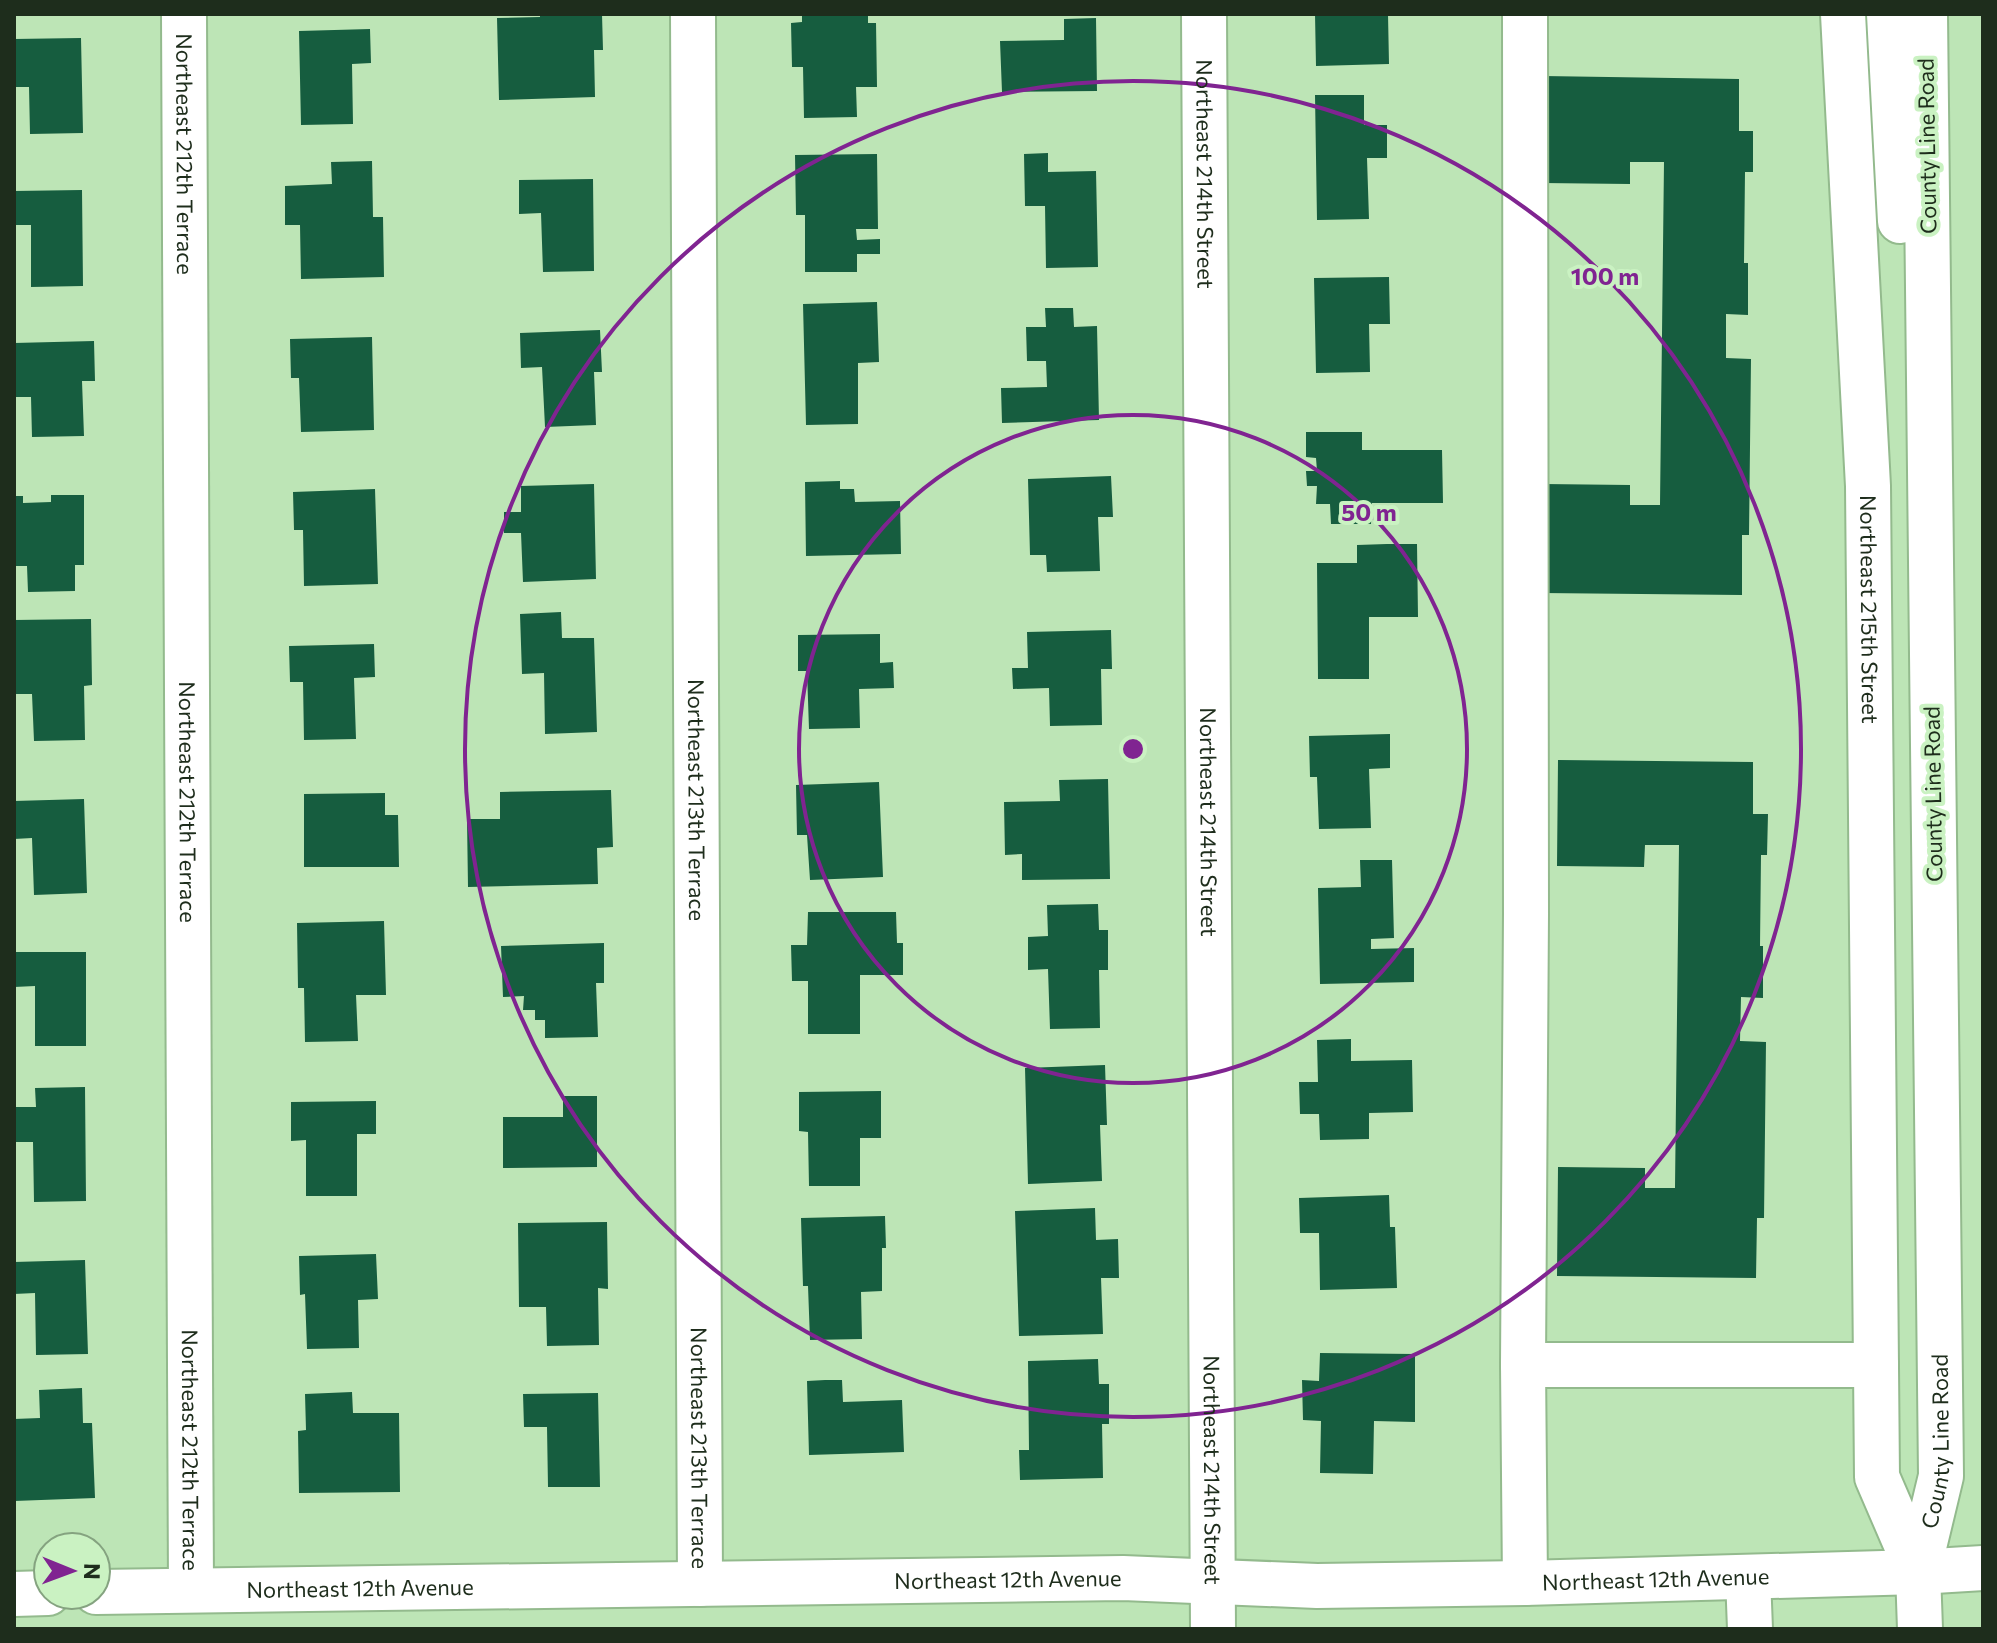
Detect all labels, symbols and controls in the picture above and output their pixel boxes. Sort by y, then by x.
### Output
street label: Northeast 212th Terrace [171,33,199,275]
street label: County Line Road [1911,58,1942,234]
street label: Northeast 214th Street [1191,59,1220,289]
text: 100 m [1571,261,1639,290]
street label: Northeast 215th Street [1855,495,1884,724]
text: 50 m [1341,497,1397,526]
street label: Northeast 213th Terrace [683,679,711,921]
street label: Northeast 212th Terrace [174,681,202,923]
street label: County Line Road [1917,706,1948,882]
street label: Northeast 214th Street [1195,707,1223,937]
centre of rings [1119,735,1147,763]
street label: Northeast 213th Terrace [686,1327,714,1569]
street label: Northeast 212th Terrace [177,1329,205,1571]
street label: County Line Road [1915,1354,1954,1531]
street label: Northeast 214th Street [1198,1355,1227,1585]
north arrow [32,1531,112,1611]
street label: Northeast 12th Avenue [1542,1562,1770,1596]
text: N [79,1563,106,1580]
street label: Northeast 12th Avenue [894,1564,1122,1594]
street label: Northeast 12th Avenue [246,1573,474,1603]

